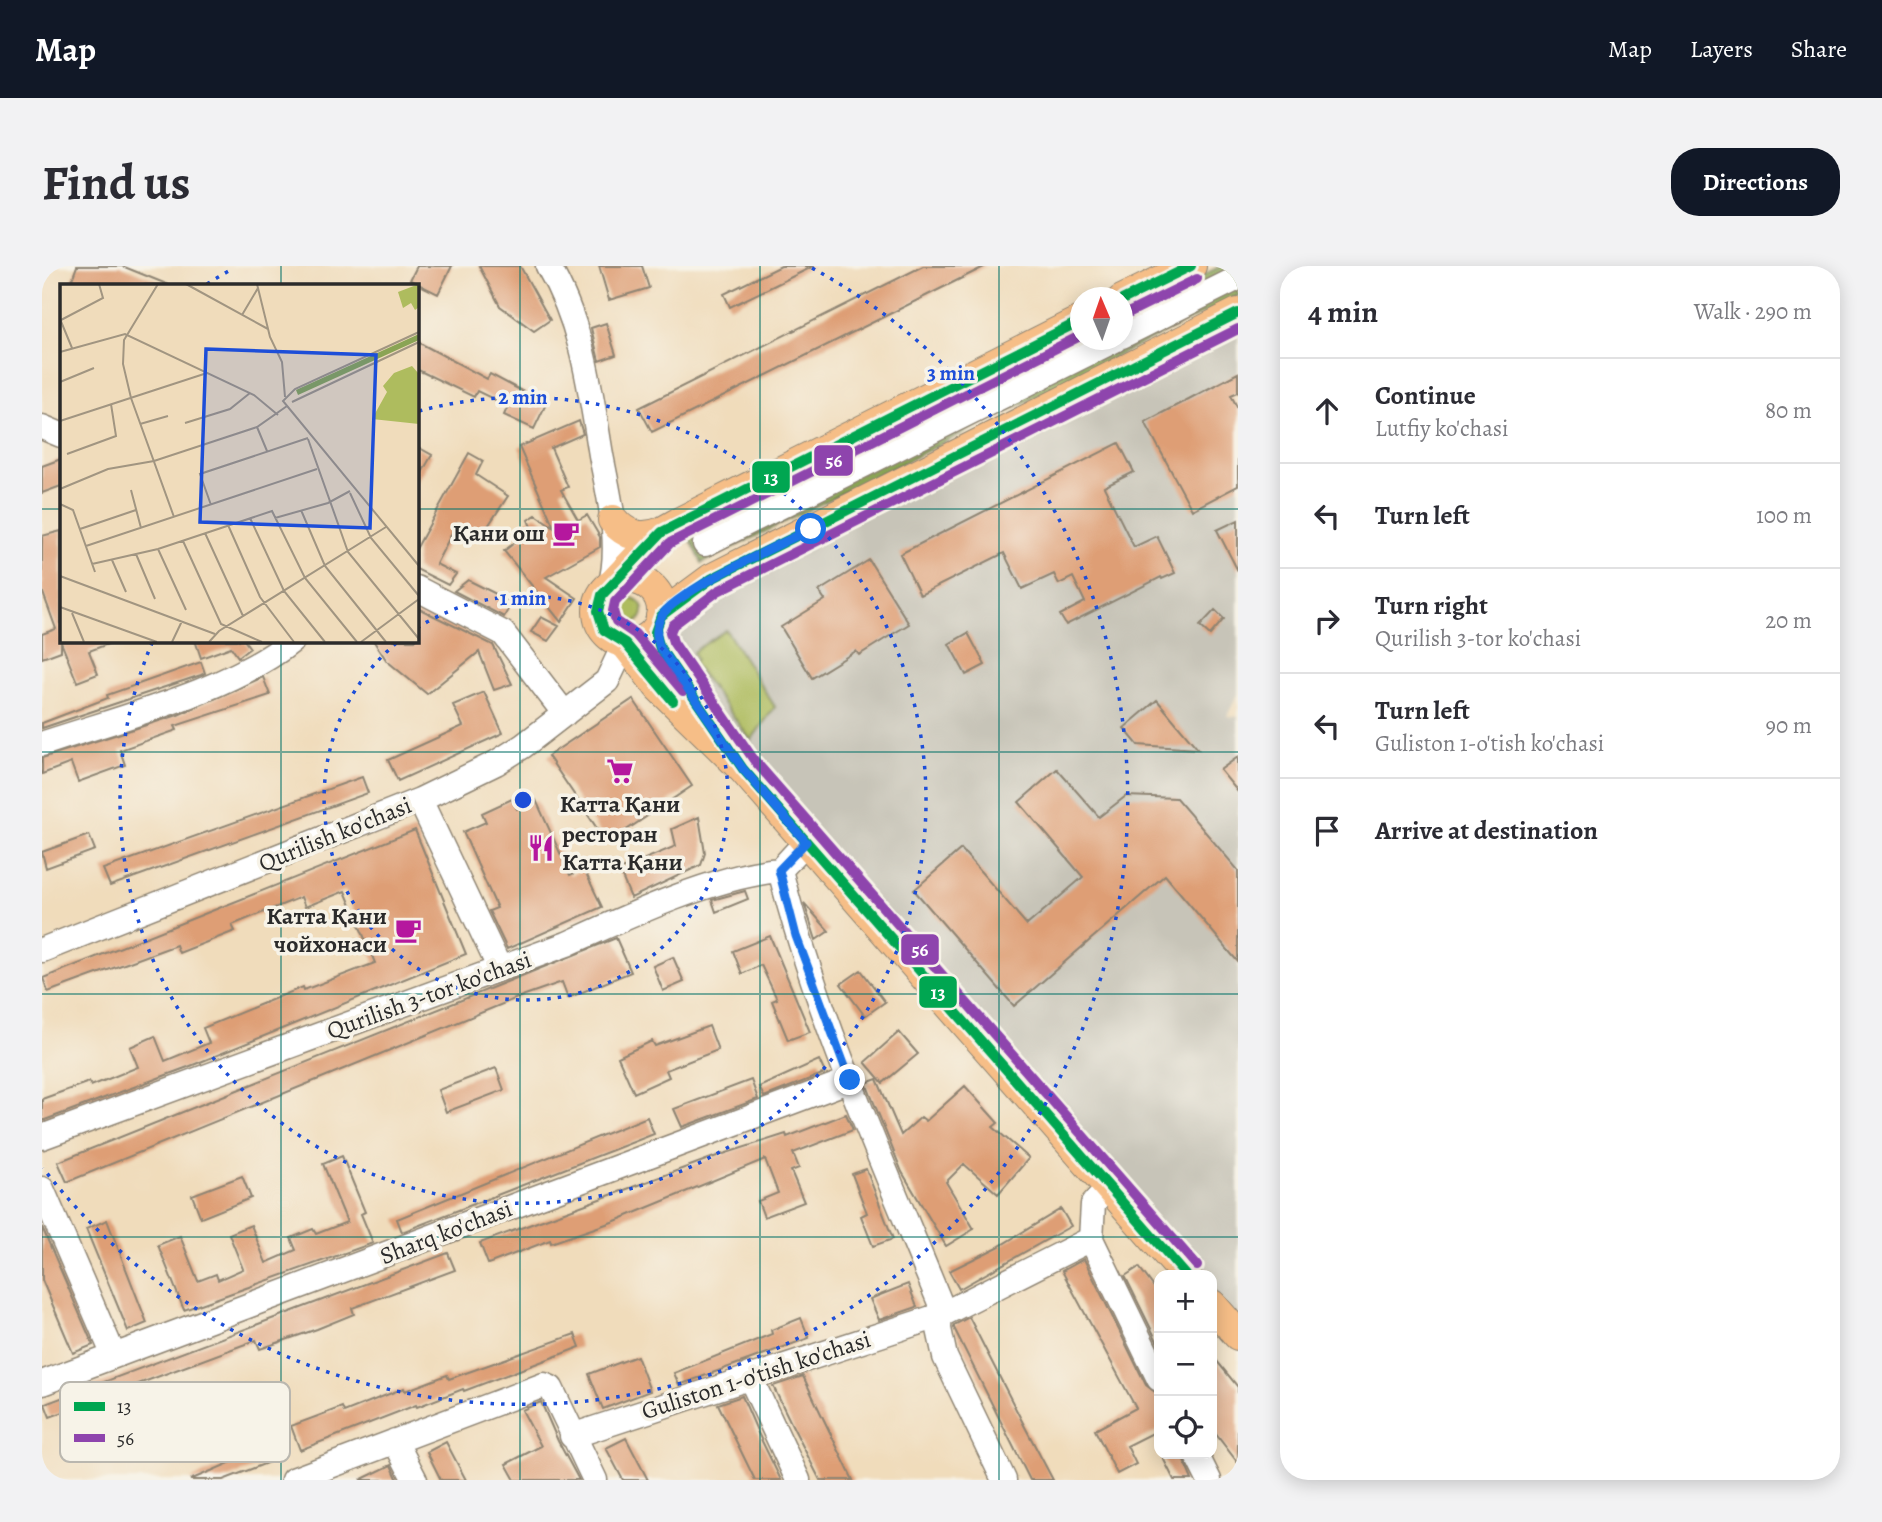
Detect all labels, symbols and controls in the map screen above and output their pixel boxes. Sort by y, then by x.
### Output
text: Map [35,27,96,72]
text: Map [1608,33,1652,65]
text: Layers [1690,33,1753,65]
text: Share [1791,33,1847,65]
button: Directions [1671,148,1840,216]
text: Find us [42,149,190,216]
inset map [60,284,418,642]
north arrow [1070,287,1133,350]
text: 4 min [1308,292,1378,332]
text: Walk · 290 m [1694,296,1812,327]
text: 3 min [927,359,975,387]
text: Continue [1375,378,1476,413]
text: 2 min [498,383,548,411]
icon: ahead [1308,392,1346,430]
text: 80 m [1765,395,1812,426]
text: Lutfiy ko'chasi [1375,413,1509,444]
line badge: 56 [813,444,854,477]
text: 56 [826,448,843,474]
line badge: 13 [751,460,791,494]
text: 13 [764,465,778,491]
icon: left [1308,497,1346,535]
text: Turn left [1375,498,1470,533]
text: 100 m [1756,500,1812,531]
route start [795,513,826,544]
place label: Қани ош [453,517,545,549]
cafe icon: Қани ош [551,518,581,548]
text: 1 min [500,584,547,612]
text: Turn right [1375,588,1488,623]
icon: right [1308,602,1346,640]
text: 20 m [1765,605,1812,636]
text: Qurilish 3-tor ko'chasi [1375,623,1581,654]
text: Turn left [1375,693,1470,728]
icon: left [1308,707,1346,745]
text: 90 m [1766,710,1812,741]
text: Guliston 1-o'tish ko'chasi [1375,728,1604,759]
supermarket icon: Катта Қани [605,756,635,786]
centre of rings [511,788,535,812]
place label: Катта Қани [560,788,680,820]
street label: Qurilish ko'chasi [254,789,416,879]
icon: arrive [1308,812,1346,850]
text: Arrive at destination [1375,813,1598,848]
place label: ресторан Катта Қани [562,818,683,878]
restaurant icon: ресторан Катта Қани [526,833,556,863]
place label: Катта Қани чойхонаси [266,900,387,960]
cafe icon: Катта Қани чойхонаси [393,915,423,945]
line badge: 56 [900,933,940,966]
text: 56 [912,937,929,963]
street label: Qurilish 3-tor ko'chasi [322,943,536,1047]
line badge: 13 [918,975,958,1009]
text: 13 [931,980,945,1006]
route end [834,1064,865,1095]
street label: Sharq ko'chasi [375,1192,517,1272]
map controls [1154,1270,1217,1459]
button: + [1154,1270,1217,1333]
street label: Guliston 1-o'tish ko'chasi [637,1323,875,1427]
button: − [1154,1333,1217,1396]
legend [60,1382,290,1462]
text: 13 [117,1394,131,1420]
button: locate [1154,1396,1217,1459]
text: 56 [117,1426,134,1452]

